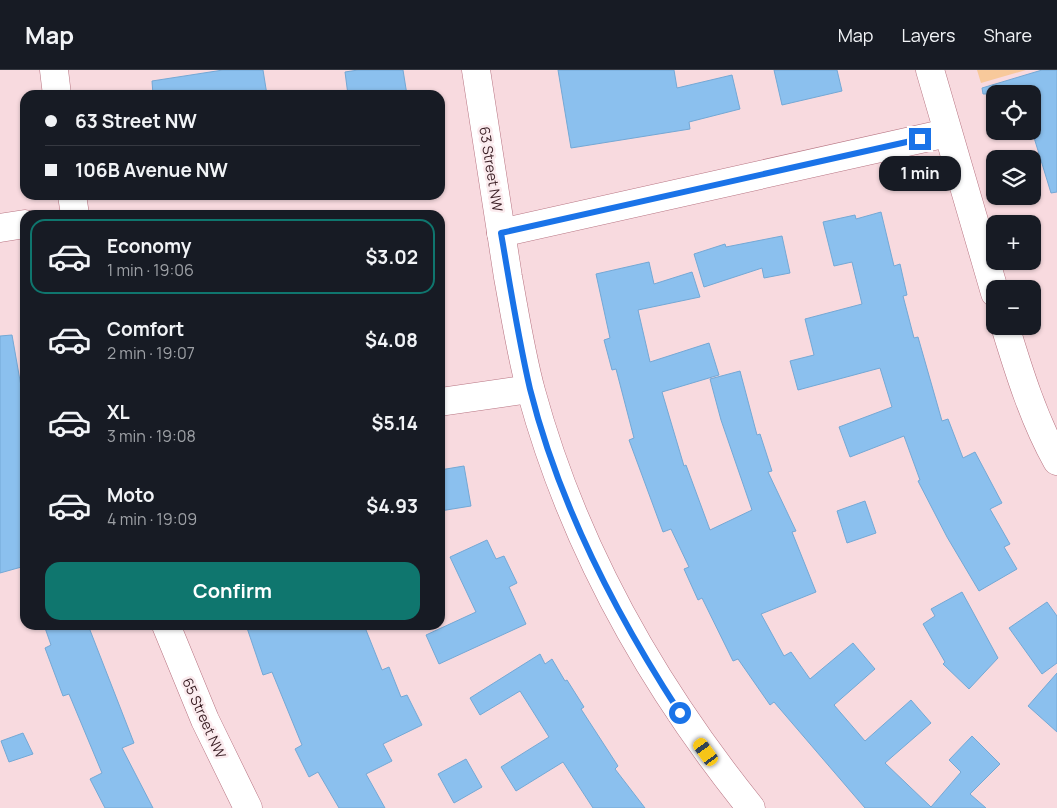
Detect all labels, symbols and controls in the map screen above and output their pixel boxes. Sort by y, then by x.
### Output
text: Map [25,18,74,51]
text: Map [838,23,873,47]
text: Layers [901,23,955,47]
text: Share [983,23,1032,47]
map controls [986,85,1041,335]
button: locate [986,85,1041,140]
text: 63 Street NW [75,108,197,134]
street label: 63 Street NW [475,125,508,213]
route end [909,128,931,150]
button: layers [986,150,1041,205]
callout: 1 min [879,156,961,192]
text: 106B Avenue NW [75,157,228,183]
text: 1 min [900,162,940,184]
button: + [986,215,1041,270]
text: Economy [107,233,191,259]
icon: car [47,234,92,279]
text: $3.02 [365,244,418,270]
text: 1 min · 19:06 [107,259,194,281]
button: − [986,280,1041,335]
text: Comfort [107,316,184,342]
icon: car [47,317,92,362]
text: $4.08 [365,327,418,353]
text: 2 min · 19:07 [107,342,195,364]
text: XL [107,399,130,425]
icon: car [47,400,92,445]
text: $5.14 [372,410,418,436]
text: 3 min · 19:08 [107,425,196,447]
text: Moto [107,482,154,508]
icon: car [47,483,92,528]
text: $4.93 [366,493,418,519]
text: 4 min · 19:09 [107,508,197,530]
button: Confirm [45,562,420,620]
street label: 65 Street NW [178,675,231,761]
route start [669,702,691,724]
car [691,735,720,769]

